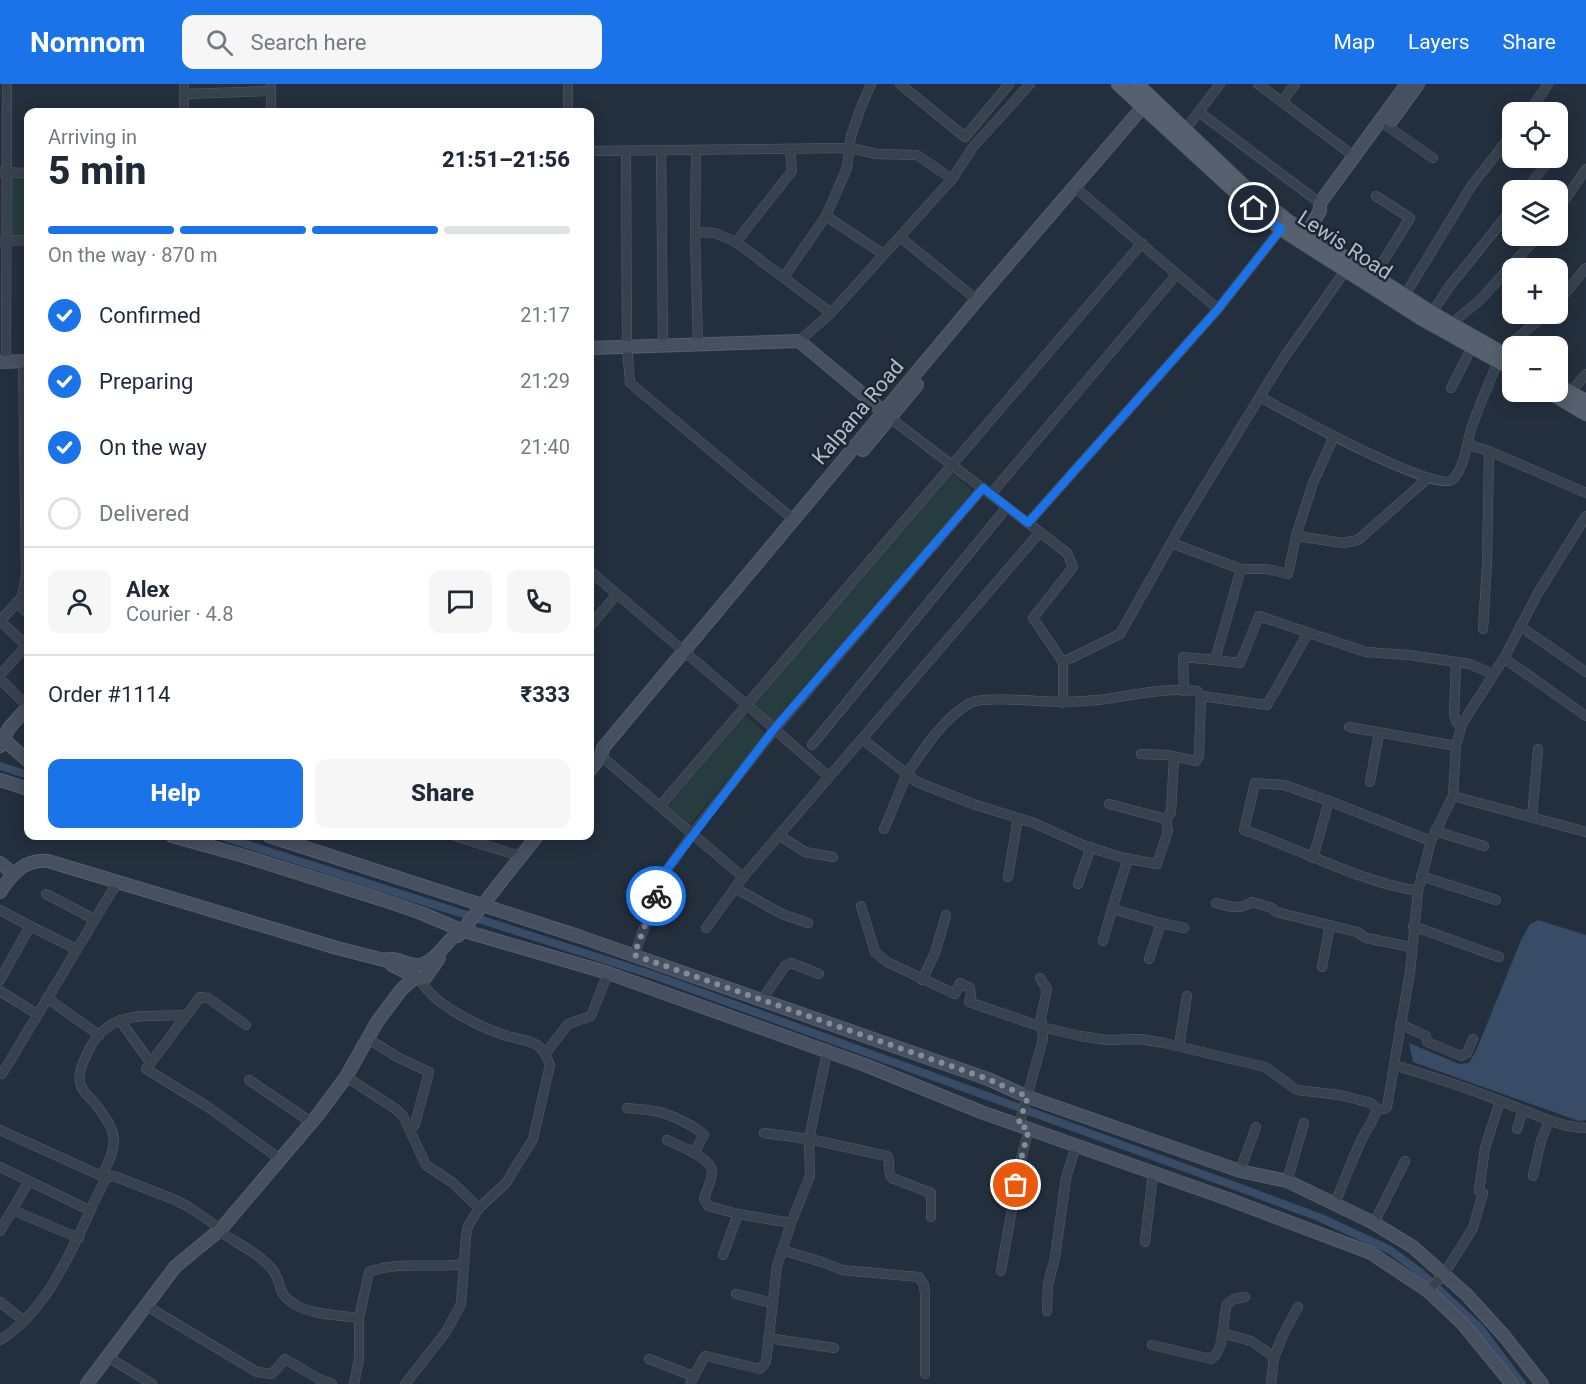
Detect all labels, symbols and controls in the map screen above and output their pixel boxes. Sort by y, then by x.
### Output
search box [182,15,602,69]
text: Nomnom [30,26,146,59]
icon: search [203,26,236,59]
text: Search here [251,30,366,55]
text: Map [1333,30,1375,54]
text: Layers [1408,30,1469,54]
text: Share [1502,30,1556,54]
map controls [1502,102,1568,402]
button: locate [1502,102,1568,168]
text: Arriving in [48,125,137,149]
text: 21:51–21:56 [442,147,570,172]
text: 5 min [48,148,146,194]
button: layers [1502,180,1568,246]
pin [1228,182,1279,233]
icon: home [1237,191,1270,224]
street label: Lewis Road [1293,206,1397,284]
text: On the way · 870 m [48,243,217,267]
button: + [1502,258,1568,324]
icon: check [48,299,81,332]
text: Confirmed [99,303,201,328]
text: 21:17 [520,303,570,327]
button: − [1502,336,1568,402]
street label: Kalpana Road [807,355,909,469]
icon: check [48,365,81,398]
text: Preparing [99,369,193,394]
text: 21:29 [520,369,570,393]
icon: check [48,431,81,464]
text: On the way [99,435,207,460]
text: 21:40 [520,435,570,459]
text: Delivered [99,501,189,526]
button: person [48,570,111,633]
button: chat [429,570,492,633]
button: phone [507,570,570,633]
text: Alex [126,577,170,602]
text: Courier · 4.8 [126,602,233,626]
text: Order #1114 [48,682,170,707]
text: ₹333 [521,682,570,707]
button: Help [48,759,303,828]
button: Share [315,759,570,828]
courier [626,866,686,926]
icon: bike [640,880,673,913]
pin [990,1159,1041,1210]
icon: bag [999,1168,1032,1201]

